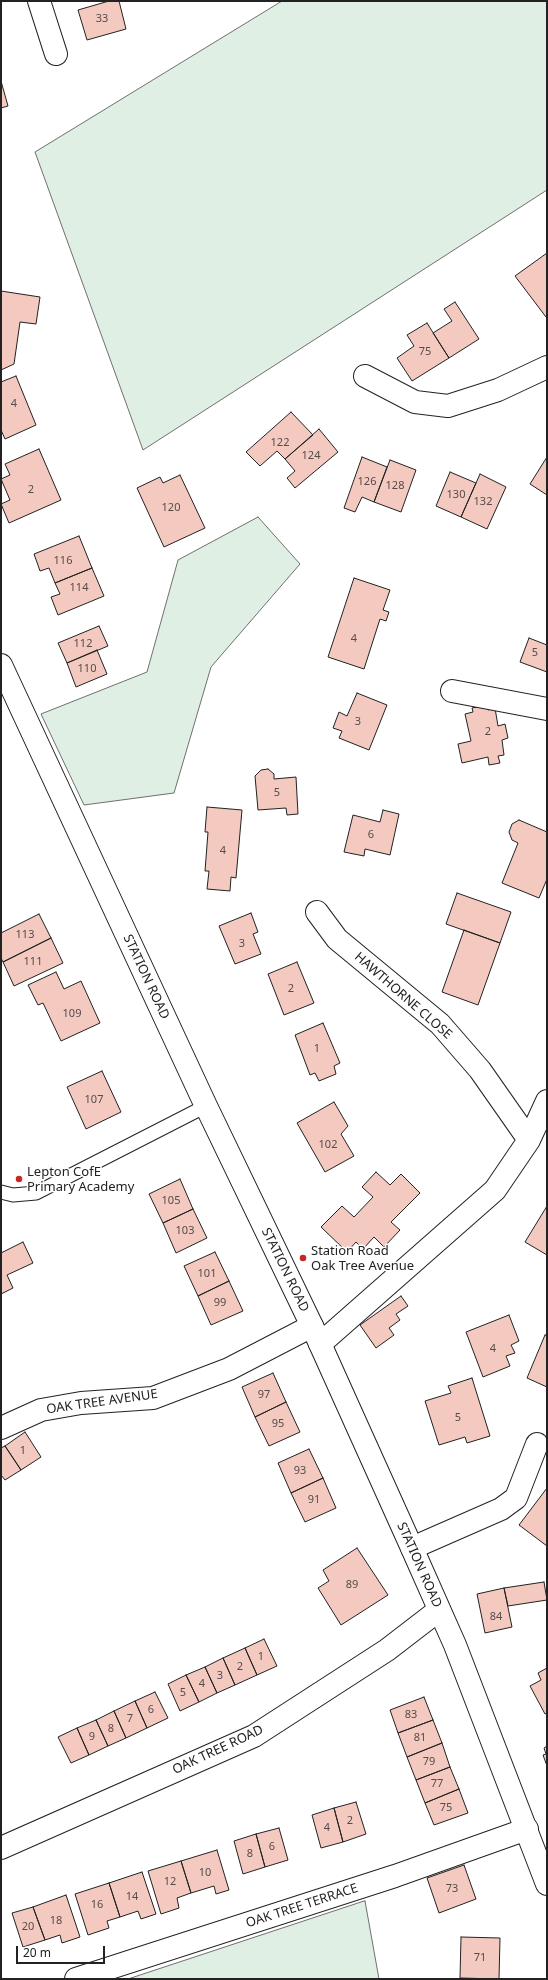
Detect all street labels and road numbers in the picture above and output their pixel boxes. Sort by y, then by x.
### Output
street label: STATION ROAD [120,932,172,1022]
street label: HAWTHORNE CLOSE [351,949,455,1043]
street label: STATION ROAD [258,1225,312,1315]
street label: OAK TREE AVENUE [45,1386,159,1418]
street label: STATION ROAD [393,1520,445,1610]
street label: OAK TREE ROAD [170,1722,266,1778]
street label: OAK TREE TERRACE [244,1881,360,1931]

